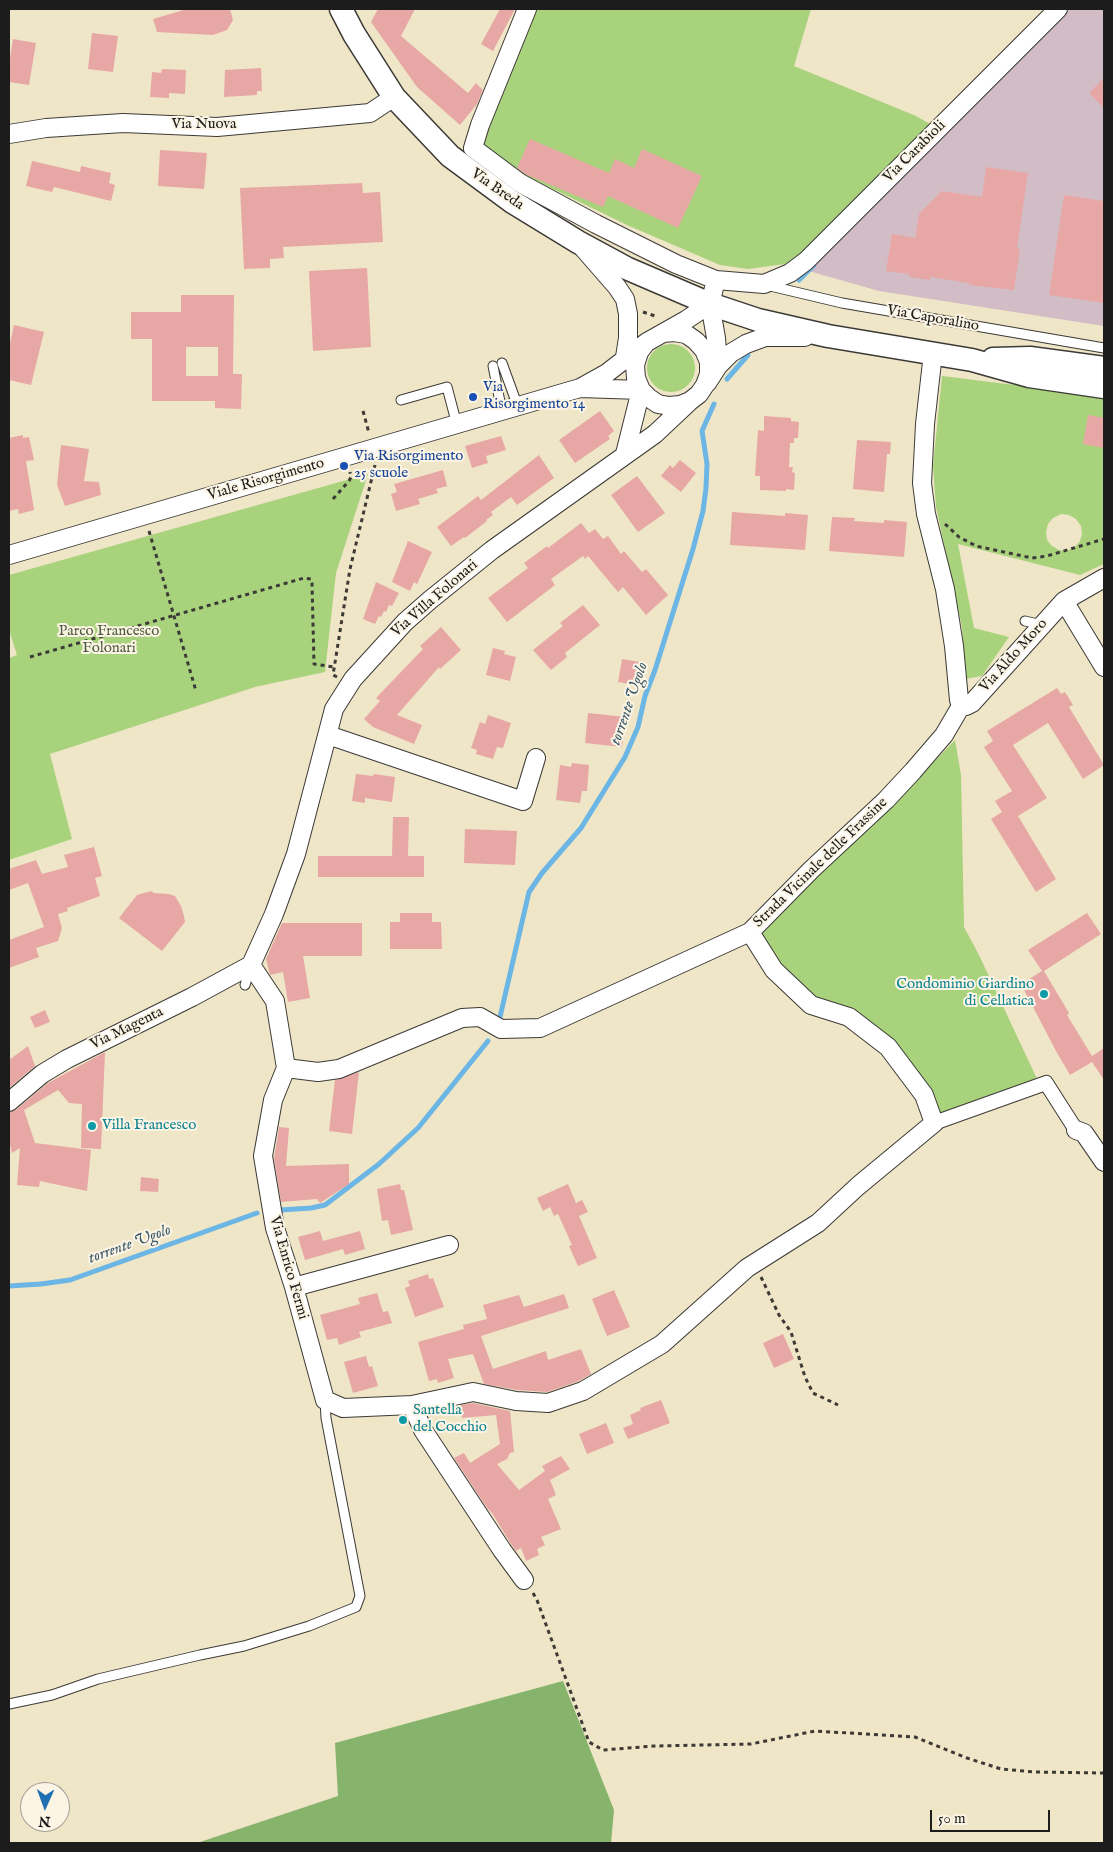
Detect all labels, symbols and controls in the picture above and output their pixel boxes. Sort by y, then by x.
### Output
street label: Via Nuova [172,116,236,134]
street label: Via Carabioli [880,117,950,187]
street label: Via Breda [467,165,527,215]
street label: Via Caporalino [886,302,980,336]
place label: Via Risorgimento 14 [483,379,585,414]
marker: Via Risorgimento 14 [467,391,479,403]
place label: Via Risorgimento 25 scuole [354,448,463,483]
street label: Viale Risorgimento [206,455,326,505]
marker: Via Risorgimento 25 scuole [338,460,350,472]
street label: Via Villa Folonari [388,557,482,641]
street label: Via Aldo Moro [976,616,1052,696]
park label: Parco Francesco Folonari [59,623,159,658]
water label: torrente Ugolo [607,660,653,748]
street label: Strada Vicinale delle Frassine [750,794,892,932]
place label: Condominio Giardino di Cellatica [896,976,1034,1011]
marker: Condominio Giardino di Cellatica [1038,988,1050,1000]
street label: Via Magenta [88,1004,166,1054]
place label: Villa Francesco [102,1117,196,1135]
marker: Villa Francesco [86,1120,98,1132]
street label: Via Enrico Fermi [265,1214,311,1322]
water label: torrente Ugolo [86,1221,174,1269]
place label: Santella del Cocchio [413,1402,487,1437]
marker: Santella del Cocchio [397,1414,409,1426]
north arrow [20,1782,70,1832]
scale bar [933,1800,1053,1832]
text: 50 m [938,1809,966,1828]
text: N [38,1812,51,1830]

